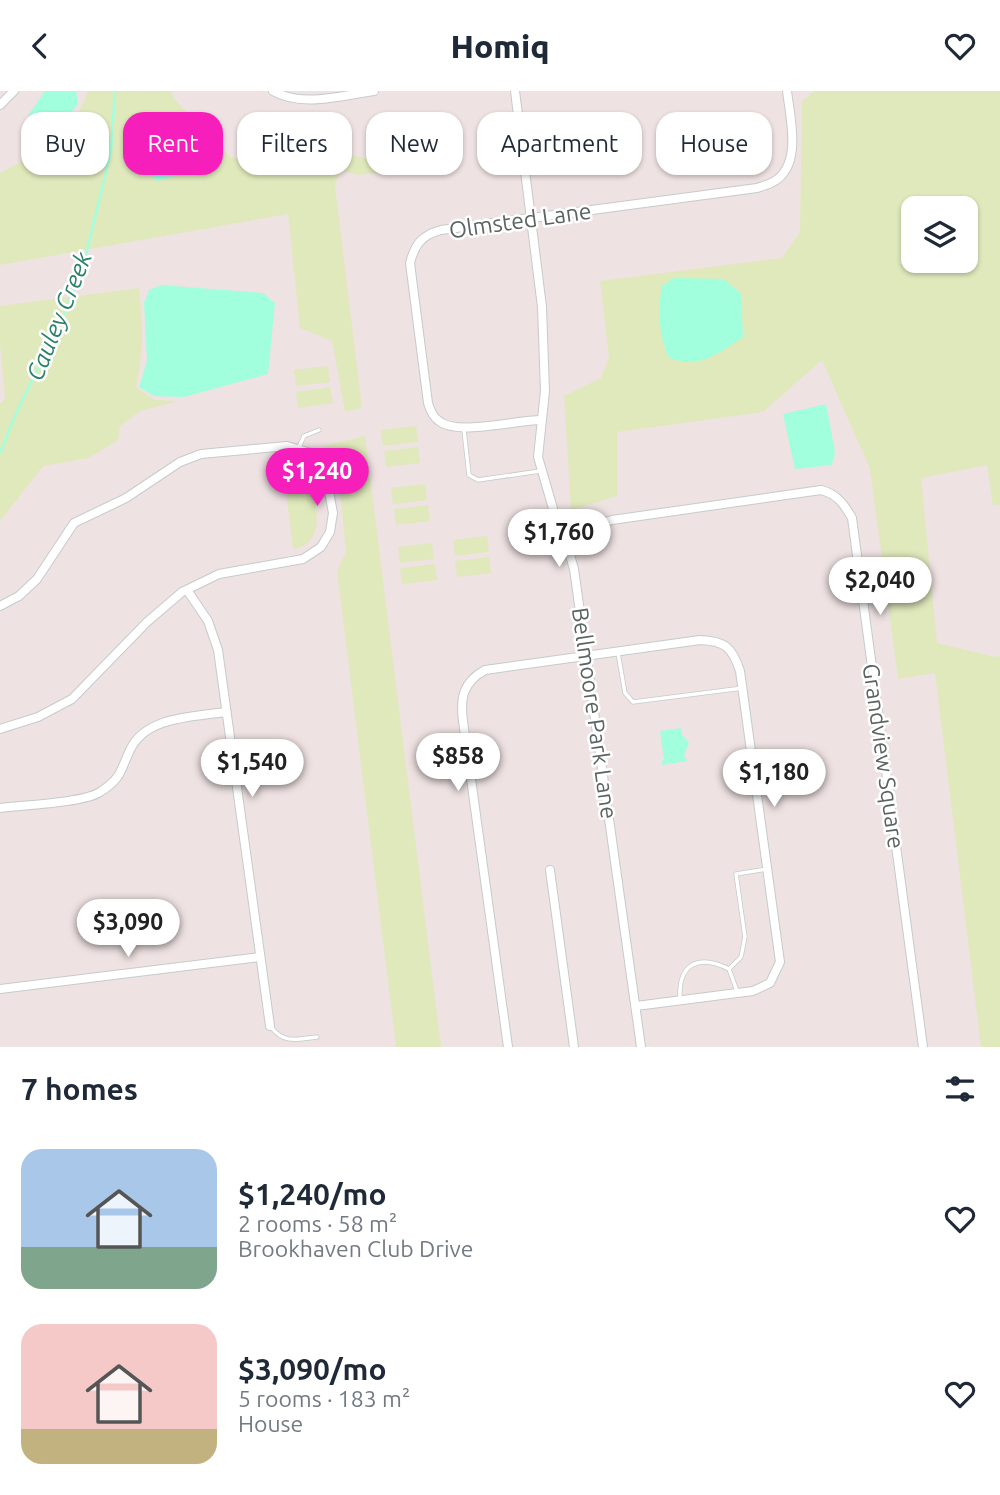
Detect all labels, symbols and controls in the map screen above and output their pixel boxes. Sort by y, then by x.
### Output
icon: back [21,27,59,65]
icon: heart [941,27,979,65]
text: Homiq [450,28,550,64]
chip: Buy [21,112,109,175]
chip: Rent [123,112,223,175]
chip: Filters [237,112,352,175]
chip: New [366,112,463,175]
chip: Apartment [477,112,642,175]
chip: House [656,112,772,175]
map controls [901,196,978,273]
button: layers [901,196,978,273]
street label: Olmsted Lane [447,198,593,242]
water label: Cauley Creek [21,247,97,384]
pin: $1,240 [260,449,374,508]
text: $1,240 [282,458,352,483]
pin: $1,760 [502,510,616,569]
text: $1,760 [524,519,594,544]
pin: $2,040 [823,557,937,617]
text: $2,040 [845,567,915,592]
street label: Bellmoore Park Lane [568,606,622,820]
street label: Grandview Square [859,662,909,850]
pin: $858 [417,733,499,793]
pin: $1,540 [195,739,309,799]
text: $858 [432,743,484,768]
text: $1,540 [217,749,287,774]
pin: $1,180 [717,749,831,809]
text: $1,180 [739,759,809,784]
pin: $3,090 [71,899,185,959]
text: $3,090 [93,909,163,934]
icon: filters [941,1070,979,1108]
text: 7 homes [21,1072,138,1106]
icon: home [77,1177,161,1261]
text: $1,240/mo [238,1177,387,1211]
icon: heart [941,1200,979,1238]
text: 2 rooms · 58 m² [238,1211,397,1236]
text: Brookhaven Club Drive [238,1236,473,1261]
icon: home [77,1352,161,1436]
text: $3,090/mo [238,1352,387,1386]
icon: heart [941,1375,979,1413]
text: 5 rooms · 183 m² [238,1386,410,1411]
text: House [238,1411,303,1436]

